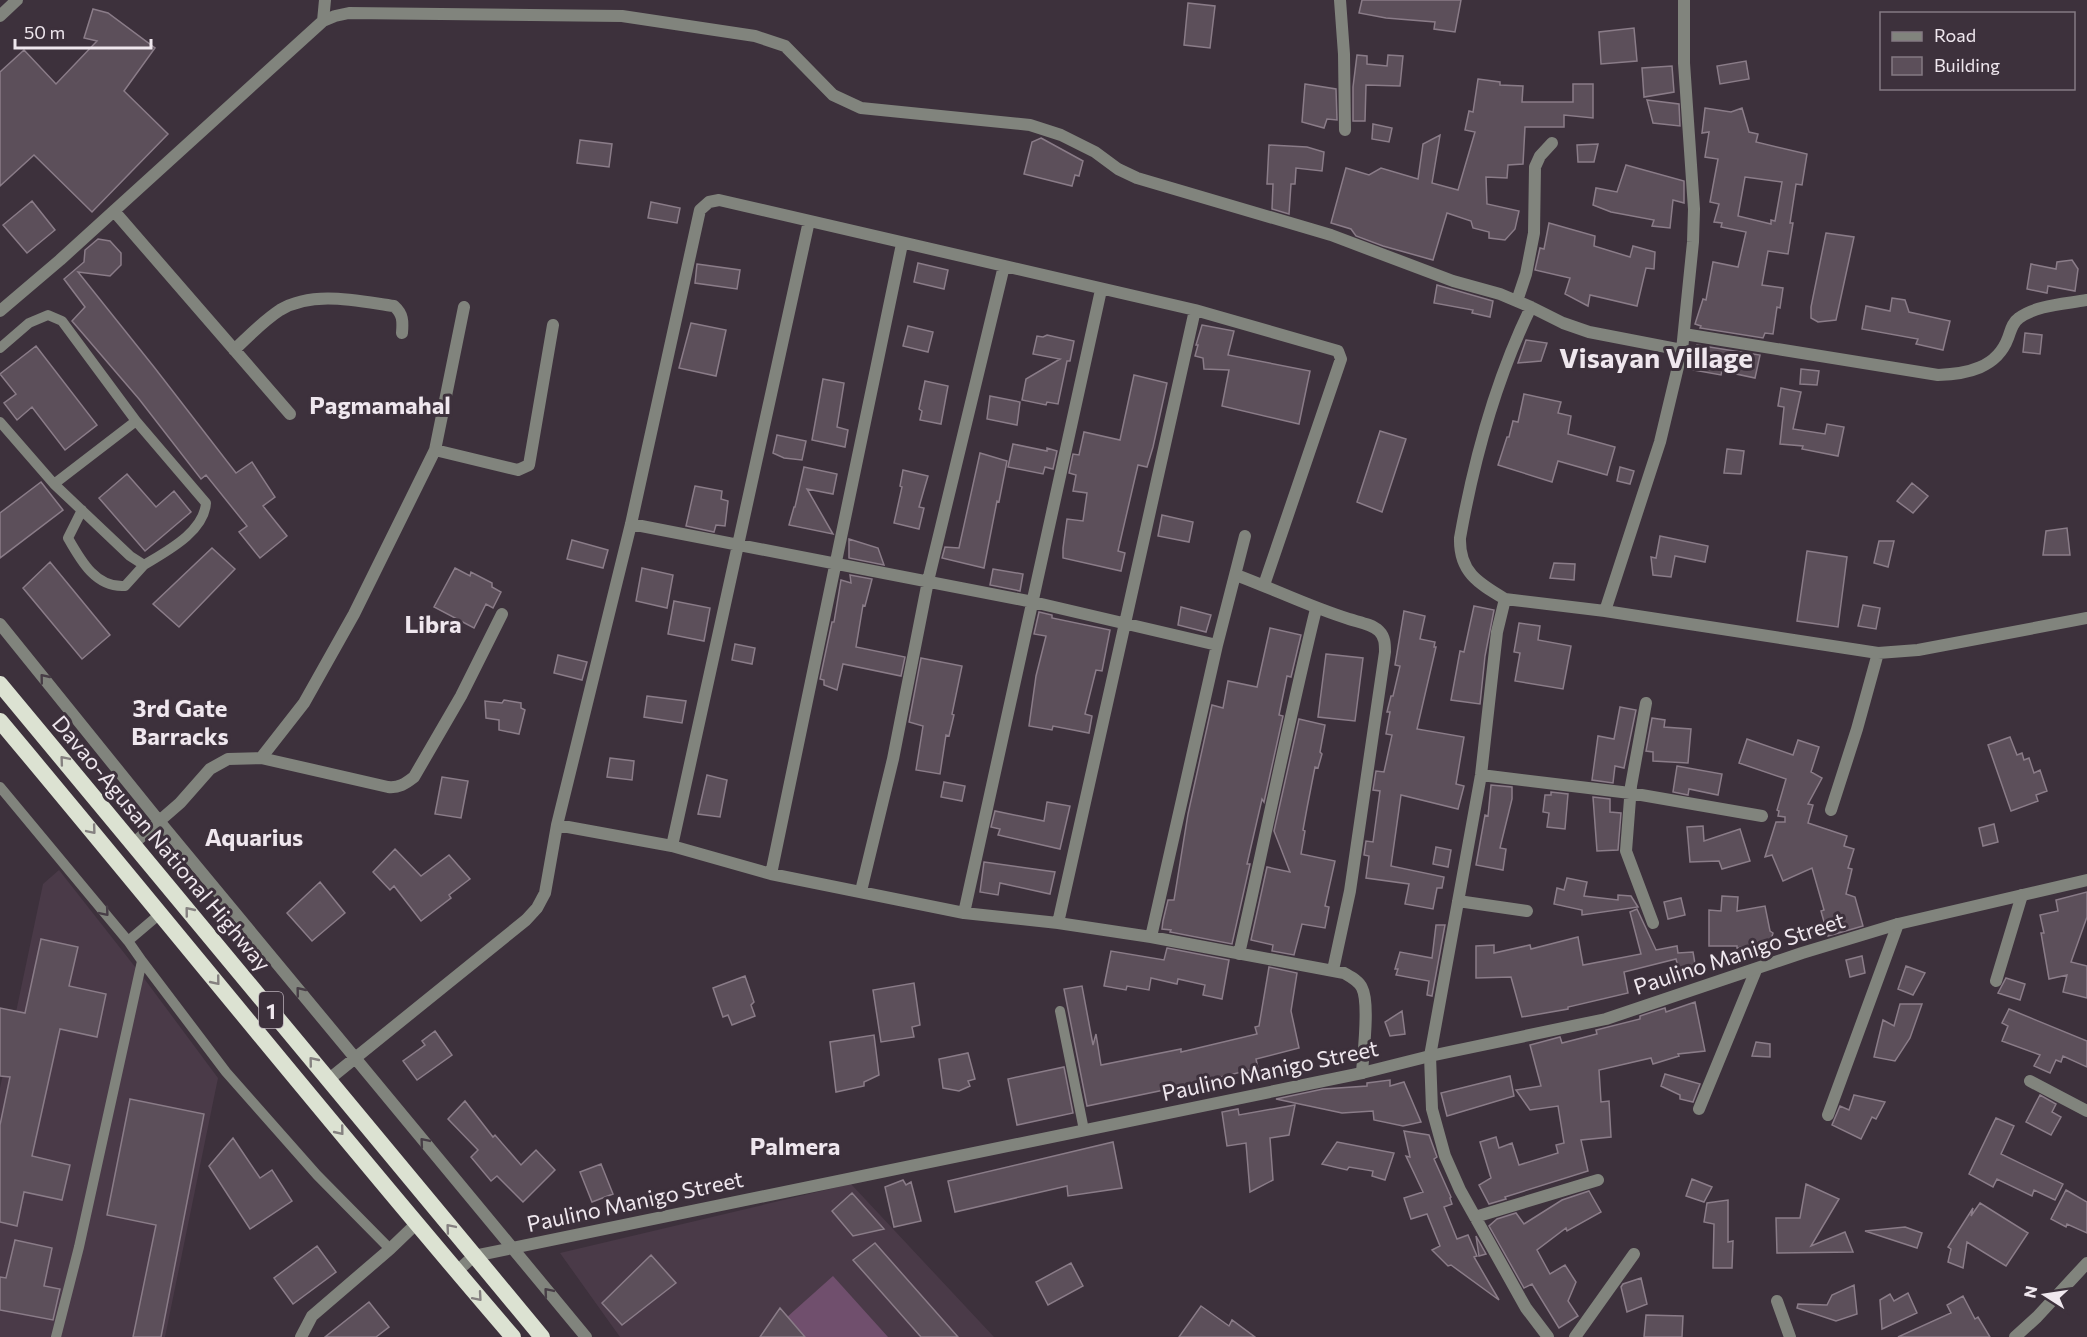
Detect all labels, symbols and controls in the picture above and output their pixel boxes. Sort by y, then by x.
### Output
scale bar [15,12,152,50]
legend [1880,12,2075,90]
text: 50 m [24,21,65,43]
text: Road [1934,24,1976,46]
text: Building [1934,54,2000,76]
district label: Visayan Village [1559,340,1753,374]
district label: Pagmamahal [309,390,451,419]
district label: Libra [404,609,462,638]
one-way arrow [40,674,51,685]
district label: 3rd Gate Barracks [131,693,229,750]
street label: Davao-Agusan National Highway [47,710,277,976]
one-way arrow [61,756,72,767]
district label: Aquarius [205,822,303,851]
one-way arrow [85,823,96,834]
one-way arrow [98,905,109,916]
one-way arrow [185,906,196,917]
street label: Paulino Manigo Street [1630,906,1848,1000]
one-way arrow [209,974,220,985]
one-way arrow [296,987,307,998]
road number: 1 [259,992,283,1028]
street label: Paulino Manigo Street [1159,1034,1381,1106]
one-way arrow [309,1057,320,1068]
one-way arrow [332,1125,343,1136]
district label: Palmera [750,1131,840,1160]
one-way arrow [420,1138,431,1149]
street label: Paulino Manigo Street [524,1165,746,1237]
one-way arrow [447,1224,458,1235]
north arrow [2015,1265,2075,1325]
text: N [2019,1284,2040,1300]
one-way arrow [545,1288,556,1299]
one-way arrow [471,1290,482,1301]

